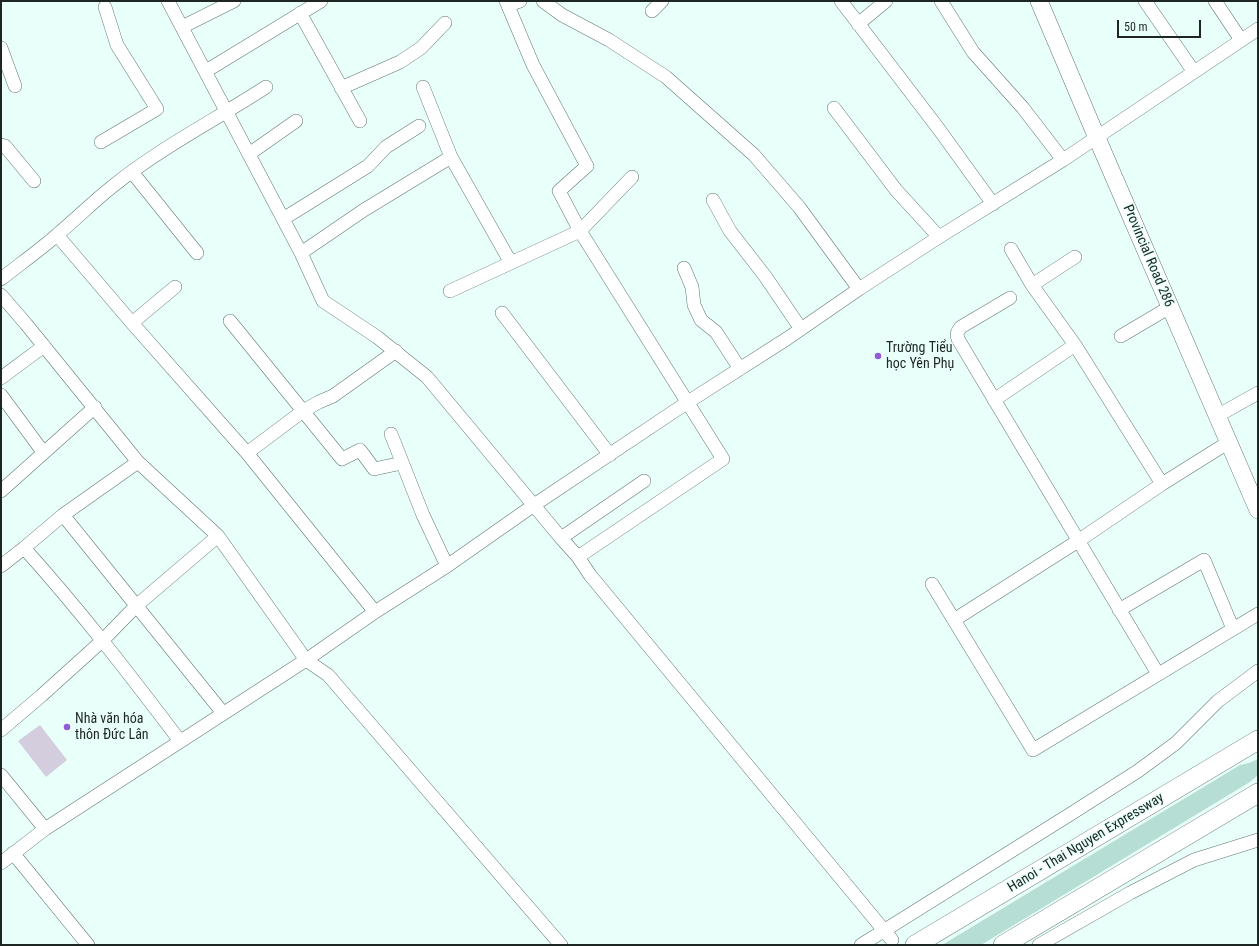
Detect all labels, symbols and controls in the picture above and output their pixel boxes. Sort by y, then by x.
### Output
scale bar [1119,12,1203,38]
text: 50 m [1124,20,1148,34]
street label: Provincial Road 286 [1119,202,1177,310]
place label: Trường Tiểu học Yên Phụ [886,340,954,372]
marker: Trường Tiểu học Yên Phụ [873,351,883,361]
place label: Nhà văn hóa thôn Đức Lân [75,711,149,744]
marker: Nhà văn hóa thôn Đức Lân [62,722,72,732]
street label: Hanoi - Thai Nguyen Expressway [1005,790,1167,896]

